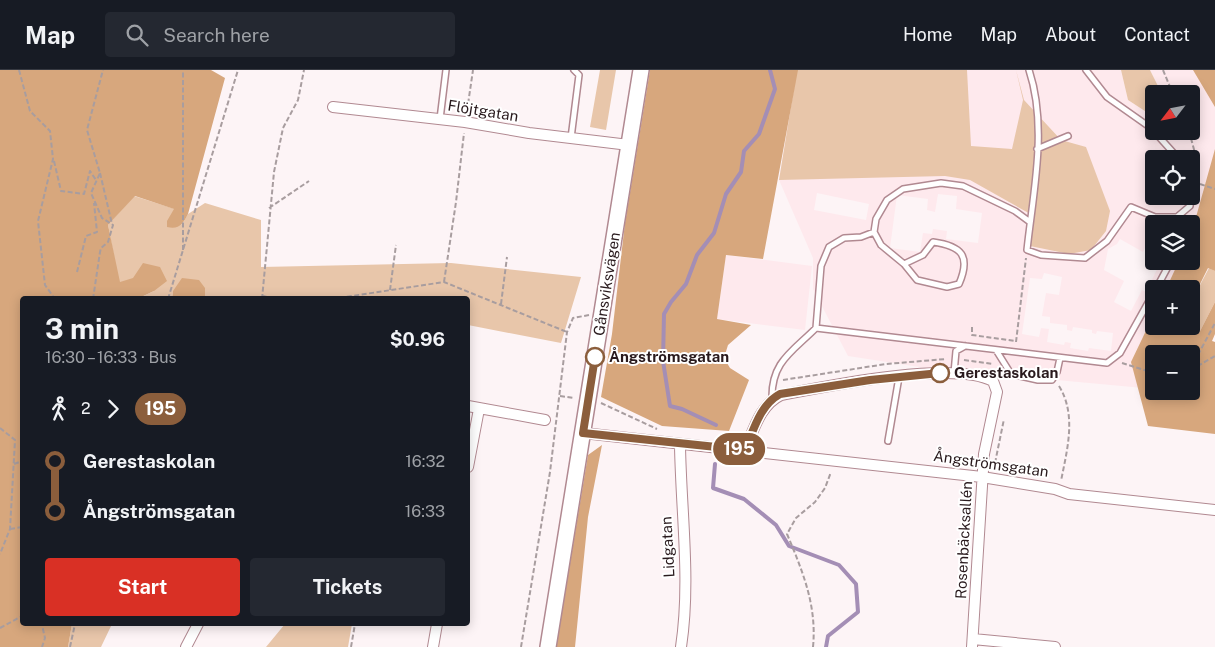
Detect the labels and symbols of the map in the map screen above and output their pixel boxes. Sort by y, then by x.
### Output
north arrow [1145,85,1200,140]
street label: Flöjtgatan [447,97,520,124]
street label: Gånsviksvägen [590,231,623,337]
marker: Ångströmsgatan [585,347,605,367]
place label: Ångströmsgatan [609,347,729,365]
marker: Gerestaskolan [930,363,950,383]
place label: Gerestaskolan [954,364,1059,381]
line badge: 195 [710,433,768,465]
street label: Ångströmsgatan [932,446,1050,480]
street label: Rosenbäcksallén [952,481,975,599]
street label: Lidgatan [657,516,678,578]

